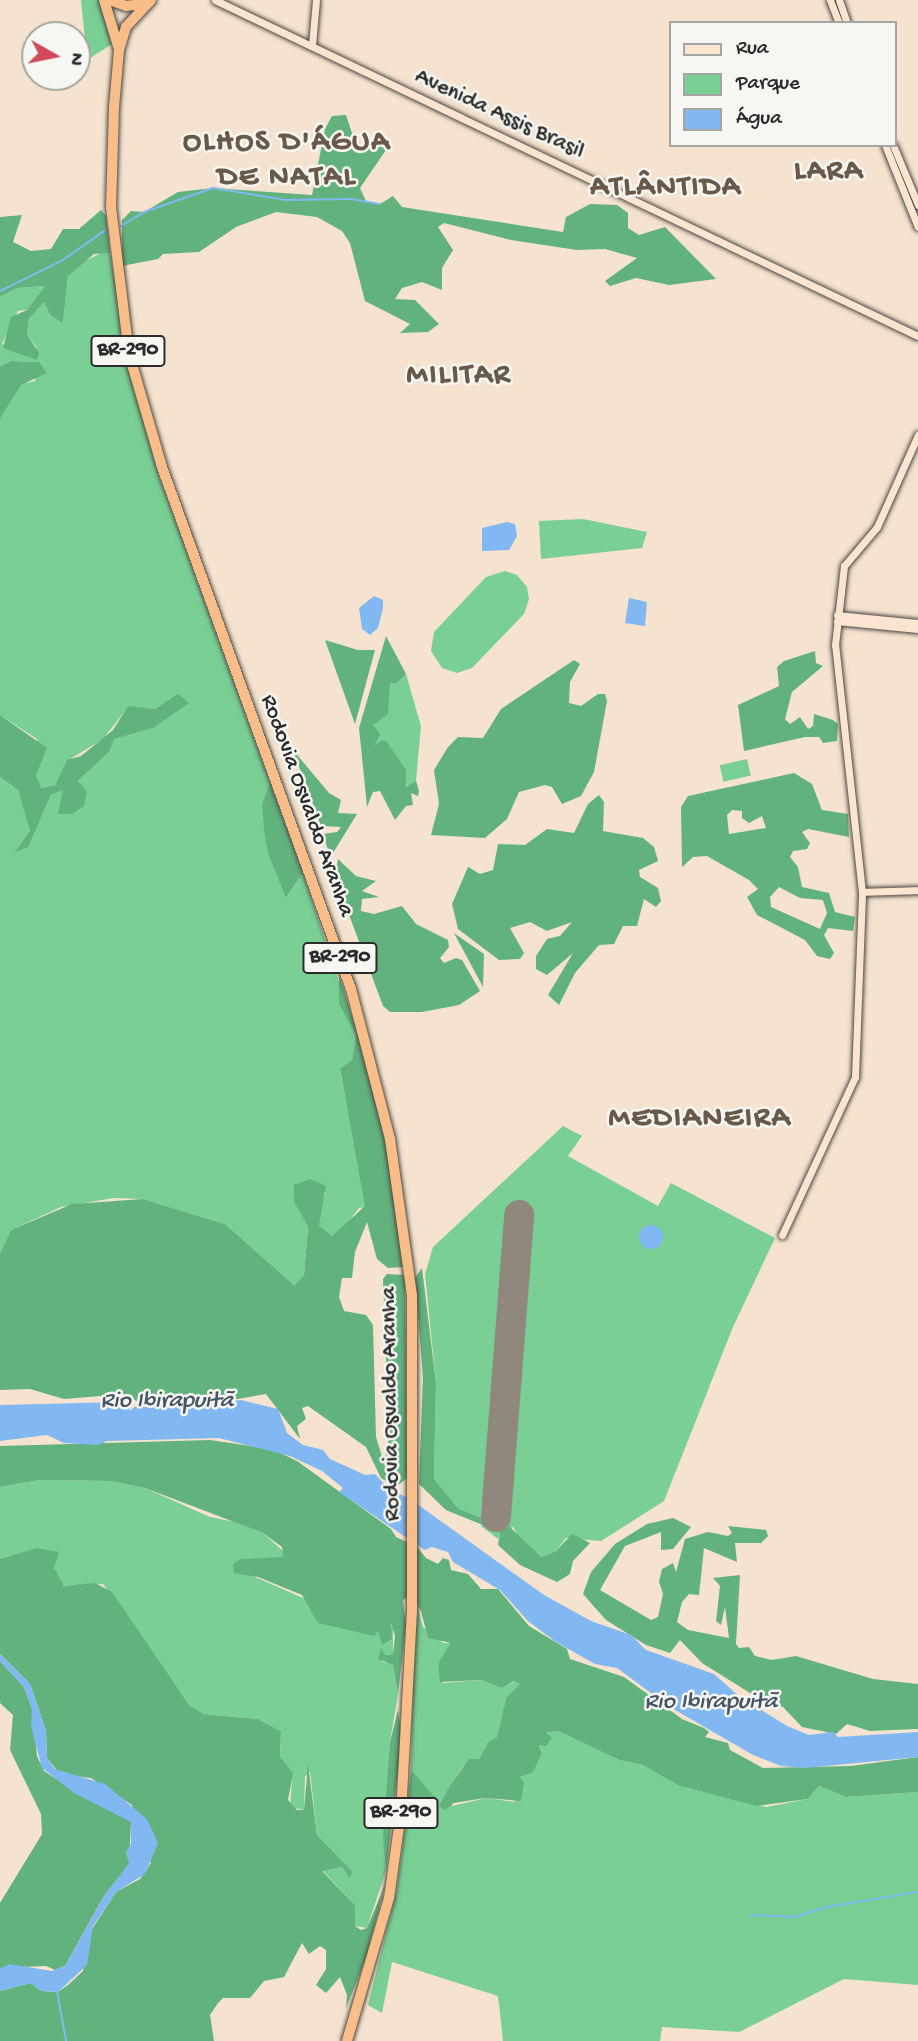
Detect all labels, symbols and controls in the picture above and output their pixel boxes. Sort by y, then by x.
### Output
north arrow [21,21,91,91]
legend [670,21,897,147]
text: Rua [736,37,769,62]
text: N [63,51,88,67]
street label: Avenida Assis Brasil [410,64,588,166]
text: Parque [736,72,800,97]
text: Água [736,107,782,132]
district label: OLHOS D'ÁGUA DE NATAL [184,126,390,196]
district label: LARA [794,155,864,191]
district label: ATLÂNTIDA [591,171,741,207]
road number: BR-290 [90,334,166,368]
district label: MILITAR [407,359,511,395]
street label: Rodovia Osvaldo Aranha [253,691,359,921]
road number: BR-290 [302,940,378,976]
district label: MEDIANEIRA [610,1102,790,1138]
street label: Rodovia Osvaldo Aranha [376,1287,408,1521]
water label: Rio Ibirapuitã [101,1388,233,1416]
water label: Rio Ibirapuitã [645,1689,777,1717]
road number: BR-290 [362,1796,440,1830]

